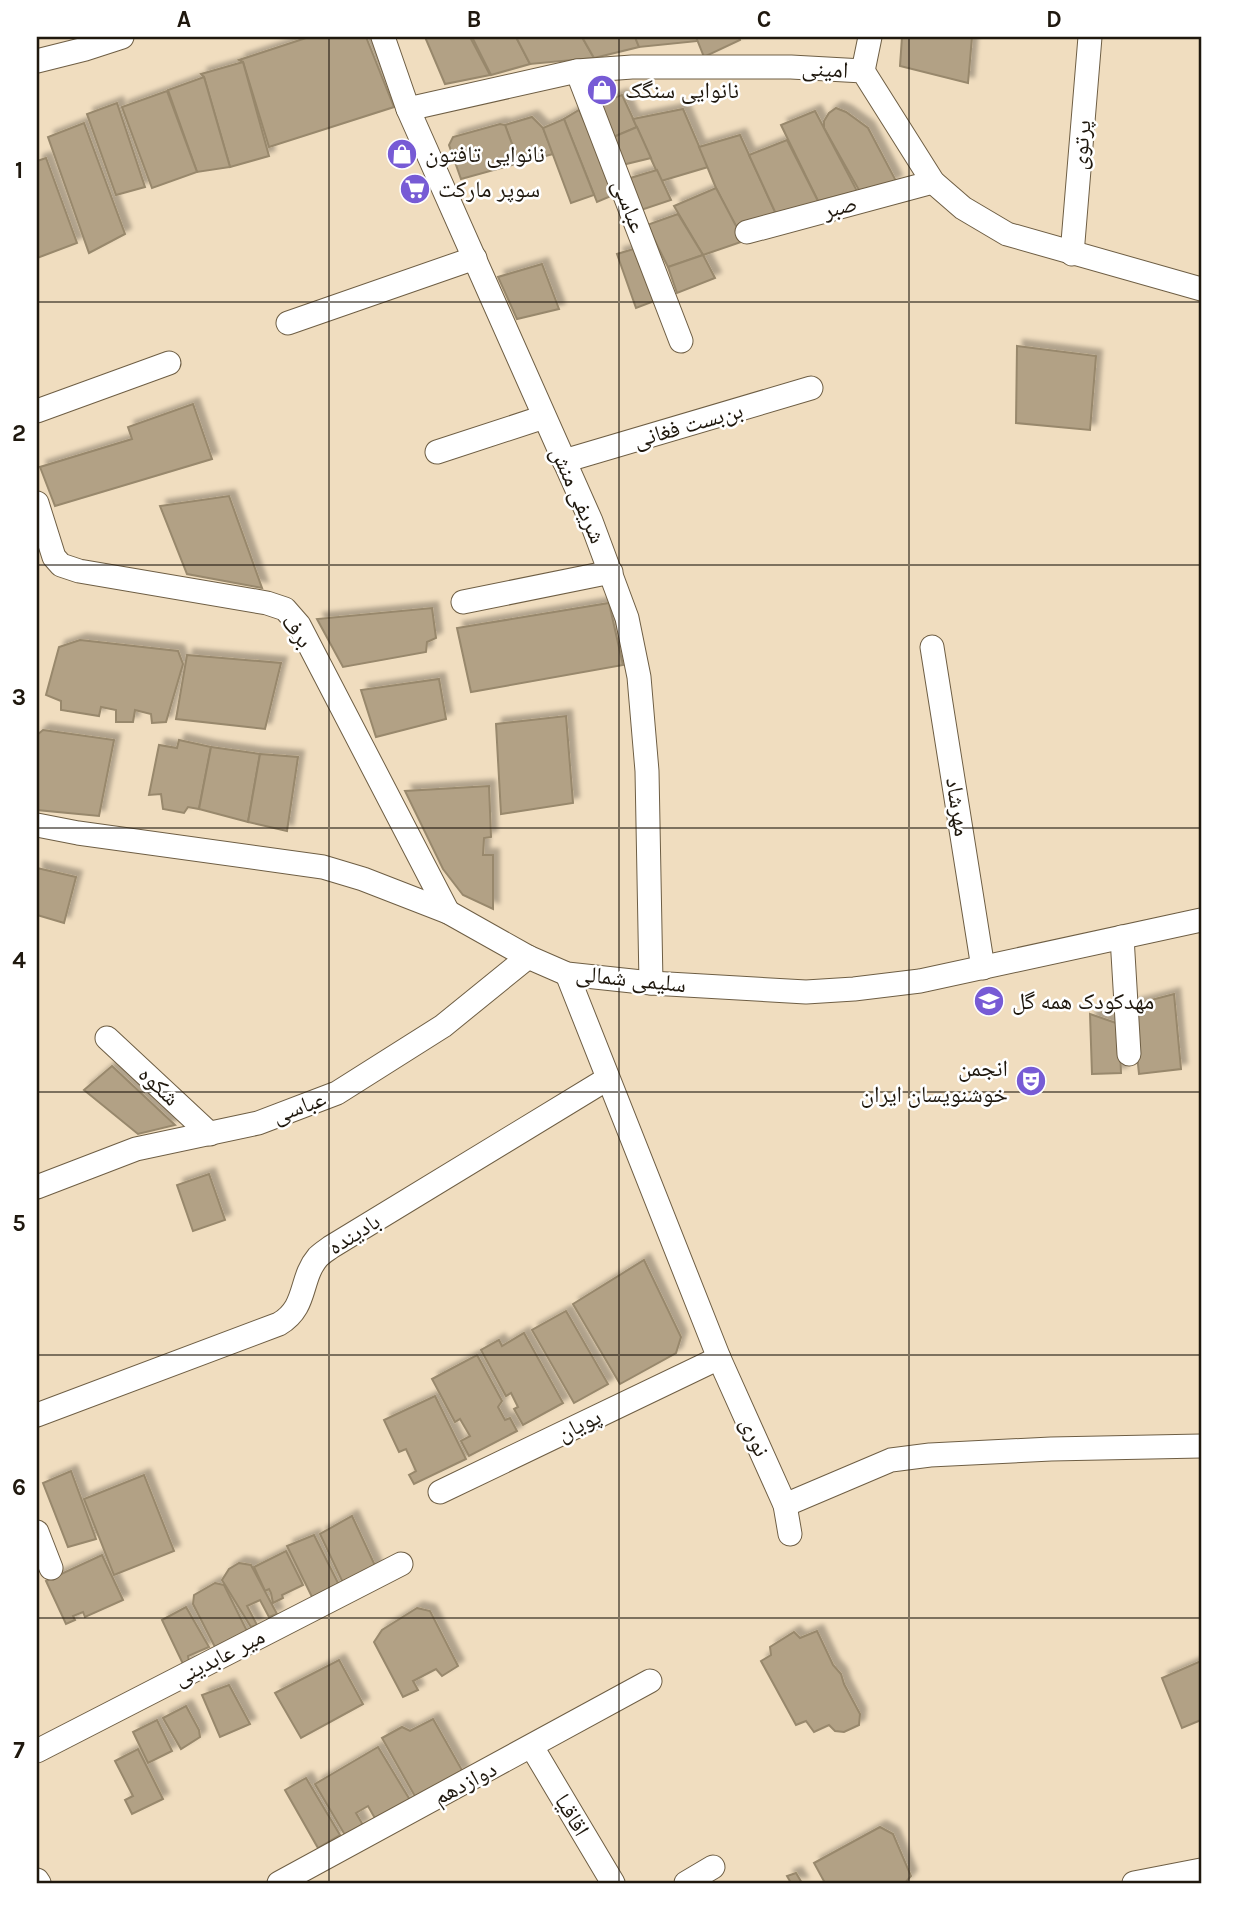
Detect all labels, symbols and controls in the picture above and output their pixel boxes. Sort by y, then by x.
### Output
text: A [177,6,191,33]
text: B [467,6,481,33]
text: C [757,6,771,33]
text: D [1046,6,1062,33]
street label: امینی [801,54,849,84]
shop icon: نانوایی سنگک [585,73,619,107]
place label: نانوایی سنگک [625,77,739,104]
street label: پرتوی [1065,119,1097,171]
shop icon: نانوایی تافتون [385,137,419,171]
place label: نانوایی تافتون [425,141,545,168]
text: 1 [15,157,23,184]
supermarket icon: سوپر مارکت [398,172,432,206]
street label: عباسی [607,175,652,237]
place label: سوپر مارکت [438,176,540,203]
street label: صبر [819,190,860,225]
street label: بن‌بست فغانی [630,396,746,454]
text: 2 [12,420,26,447]
street label: شریفی منش [545,442,611,548]
street label: برف [276,609,318,653]
text: 3 [12,684,26,711]
street label: مهرشاد [940,776,976,838]
text: 4 [12,947,26,974]
street label: سلیمی شمالی [574,960,688,998]
school or university icon: مهدکودک همه گل [972,984,1006,1018]
place label: مهدکودک همه گل [1012,988,1154,1015]
place label: انجمن خوشنویسان ایران [860,1055,1008,1108]
street label: شکوه [133,1060,185,1112]
theatre icon: انجمن خوشنویسان ایران [1014,1064,1048,1098]
street label: عباسی [268,1085,330,1129]
street label: بادینده [323,1208,385,1260]
text: 5 [12,1210,26,1237]
street label: پویان [552,1403,606,1447]
street label: نوری [734,1413,776,1461]
text: 6 [12,1474,26,1501]
street label: میر عابدینی [169,1623,269,1691]
text: 7 [13,1737,25,1764]
street label: دوازدهم [429,1755,502,1813]
street label: اقاقیا [549,1789,595,1841]

